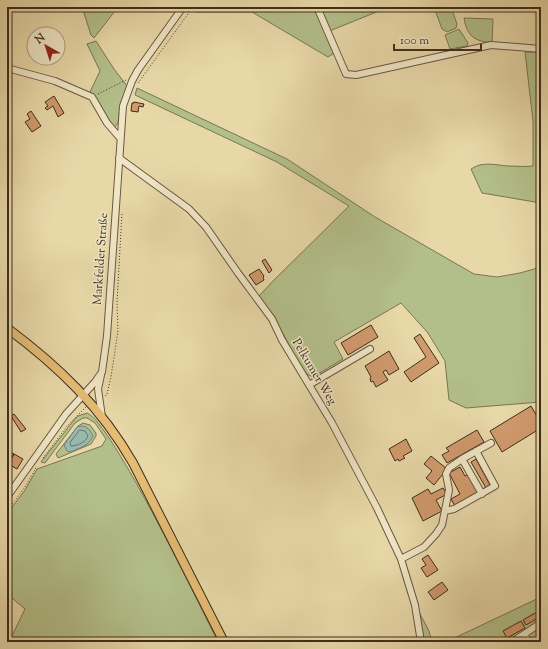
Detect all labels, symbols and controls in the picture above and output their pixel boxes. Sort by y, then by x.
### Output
north arrow [26,26,66,66]
scale bar [394,26,481,52]
text: N [31,30,49,49]
text: 100 m [400,32,429,50]
street label: Markfelder Straße [89,212,113,306]
street label: Pelkumer Weg [287,335,341,409]

